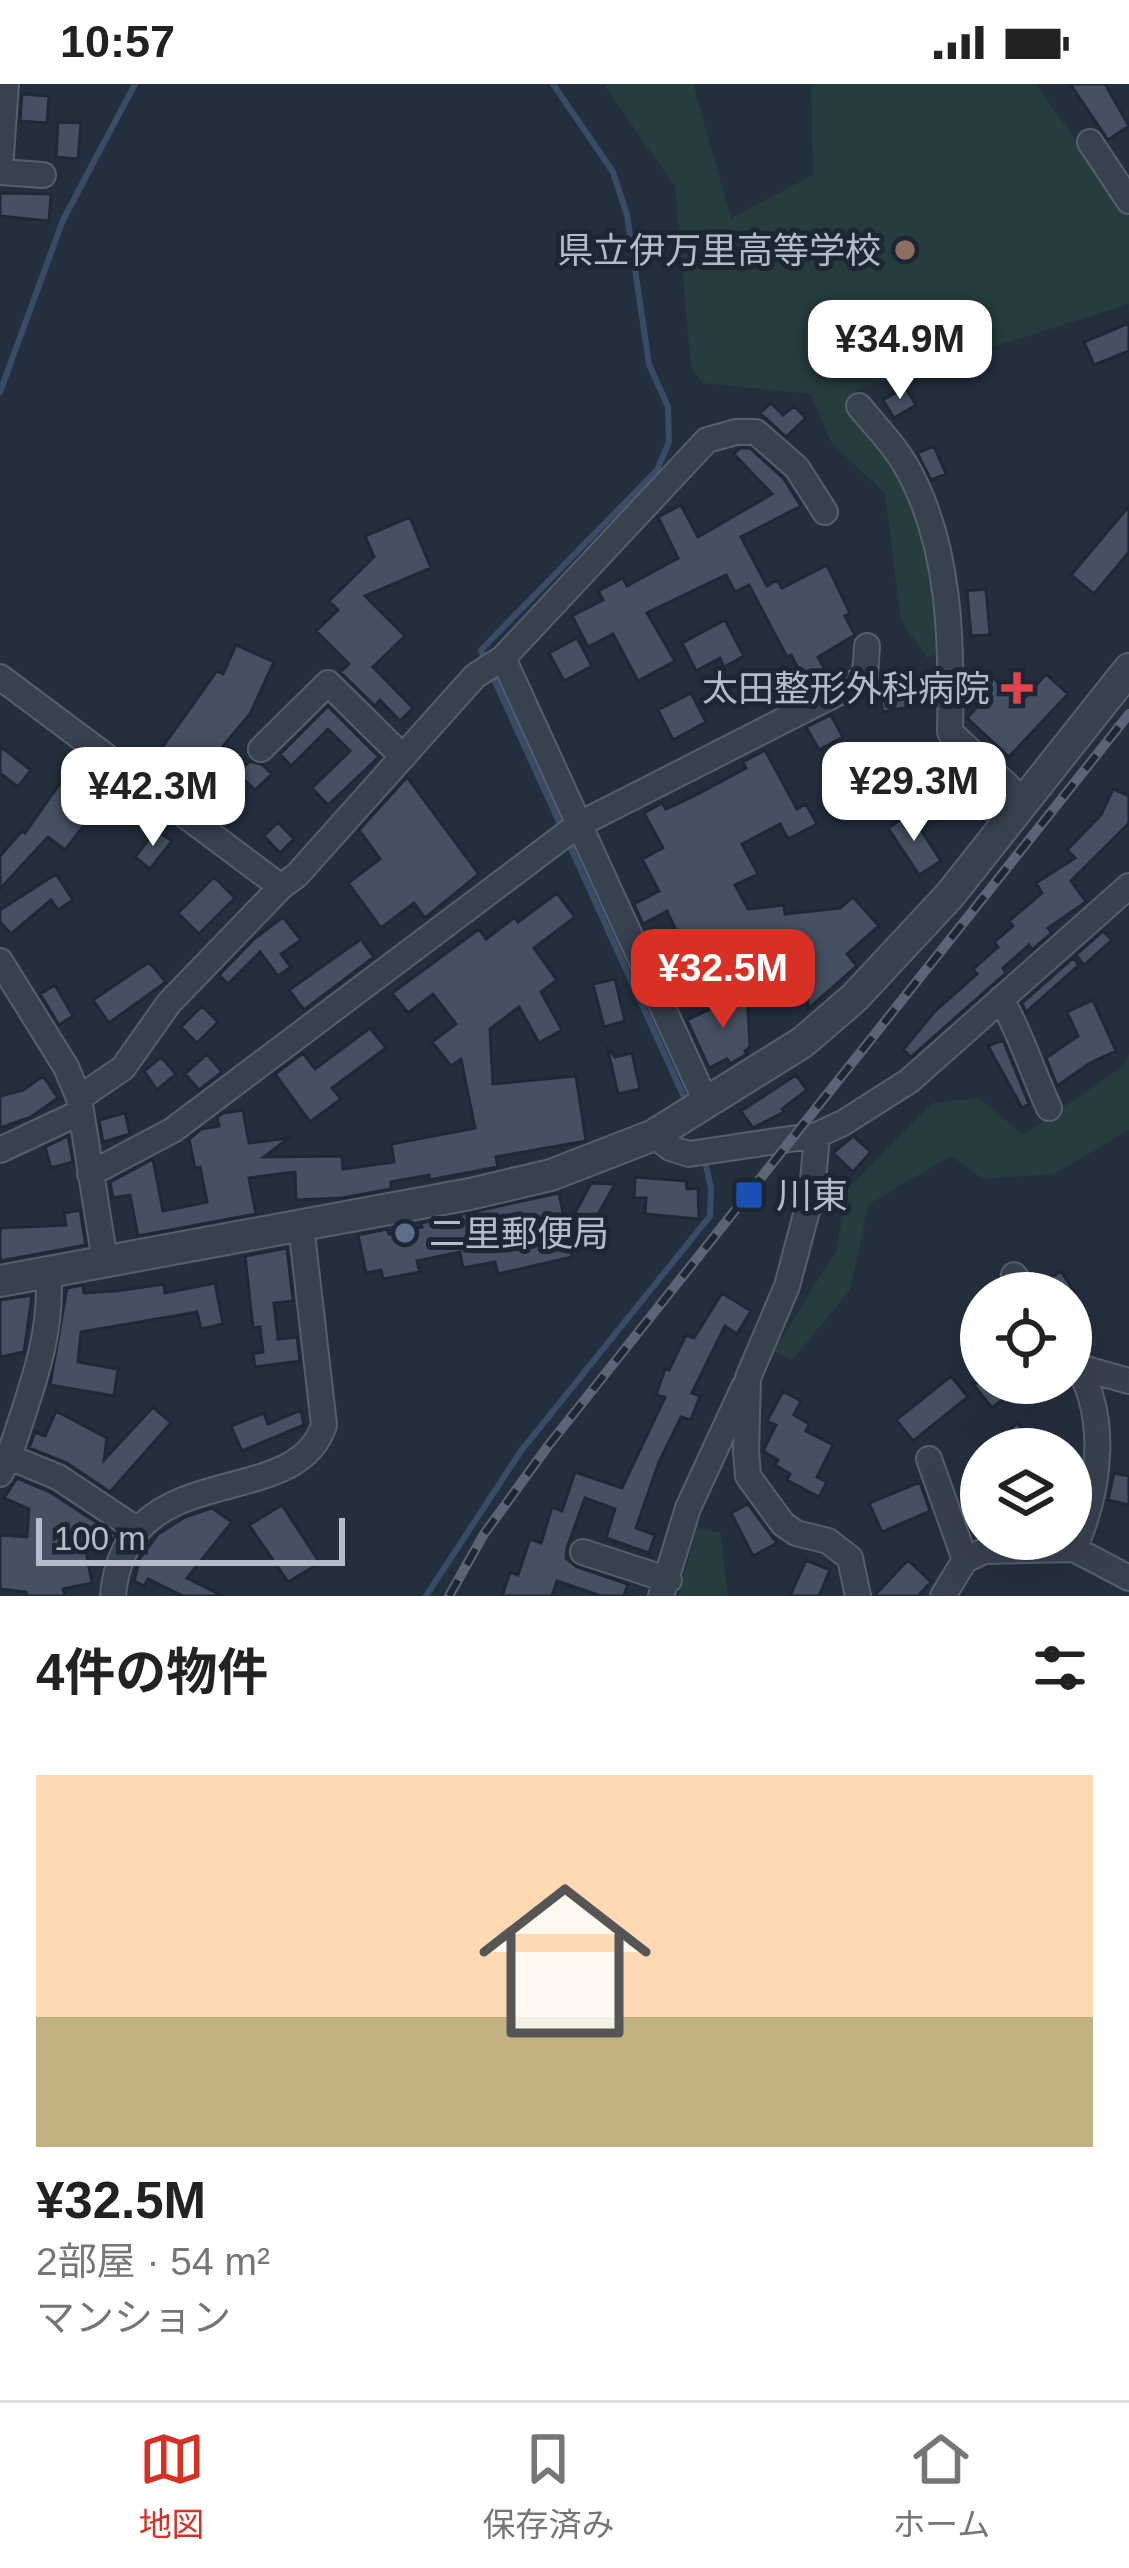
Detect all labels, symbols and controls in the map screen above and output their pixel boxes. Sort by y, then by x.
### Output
text: 10:57 [60,16,175,67]
place label: 県立伊万里高等学校 [557,230,881,271]
marker: 県立伊万里高等学校 [892,237,918,263]
pin: ¥34.9M [802,300,998,402]
text: ¥34.9M [835,317,965,360]
place label: 太田整形外科病院 [702,668,990,709]
marker: 太田整形外科病院 [1001,672,1033,704]
pin: ¥29.3M [816,742,1012,844]
pin: ¥42.3M [55,747,251,849]
text: ¥29.3M [849,759,979,802]
text: ¥42.3M [88,764,218,807]
pin: ¥32.5M [625,929,821,1031]
text: ¥32.5M [658,946,788,989]
place label: 川東 [776,1175,848,1216]
marker: 川東 [733,1179,765,1211]
place label: 二里郵便局 [429,1213,609,1254]
marker: 二里郵便局 [392,1220,418,1246]
map controls [960,1272,1092,1560]
button: locate [960,1272,1092,1404]
button: layers [960,1428,1092,1560]
scale bar [36,1512,345,1565]
text: 100 m [54,1520,146,1557]
icon: filters [1027,1635,1093,1701]
text: 4件の物件 [36,1644,268,1701]
icon: home [457,1853,673,2069]
text: ¥32.5M [36,2172,206,2229]
text: 2部屋 · 54 m² [36,2240,270,2283]
text: マンション [36,2296,231,2339]
tab: 地図 [139,2426,205,2546]
tab: 保存済み [482,2426,614,2546]
tab: ホーム [892,2426,990,2546]

